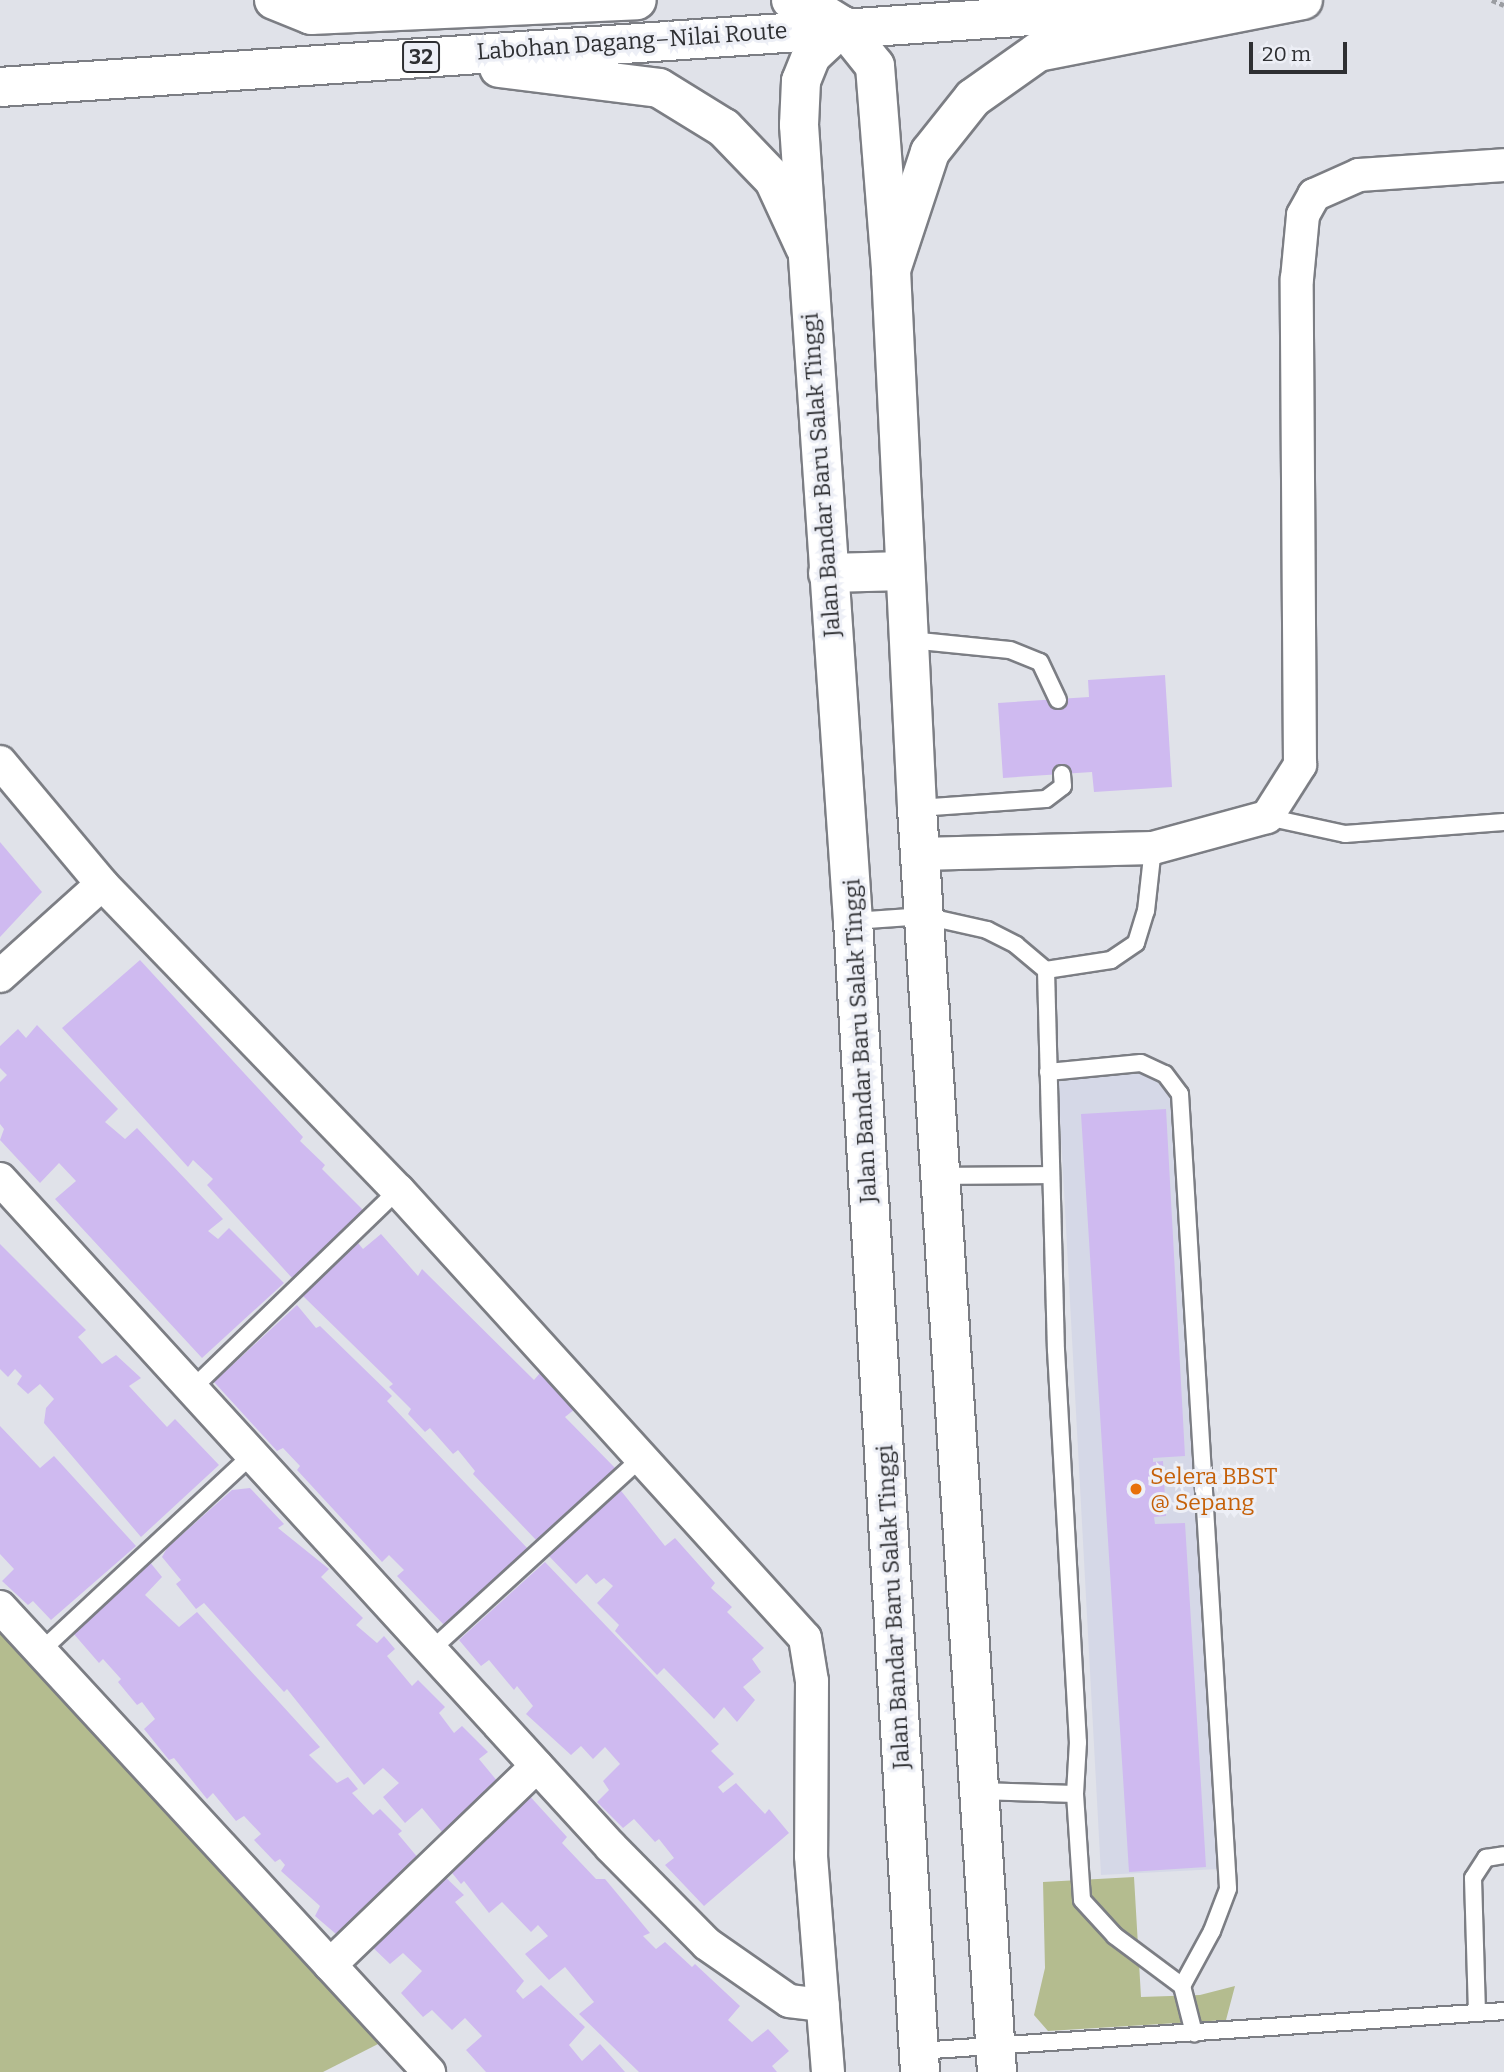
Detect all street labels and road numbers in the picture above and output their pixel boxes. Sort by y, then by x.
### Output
street label: Labohan Dagang–Nilai Route [476,16,788,66]
road number: 32 [402,40,440,74]
street label: Jalan Bandar Baru Salak Tinggi [796,312,846,638]
street label: Jalan Bandar Baru Salak Tinggi [838,878,882,1204]
street label: Jalan Bandar Baru Salak Tinggi [871,1444,915,1770]

